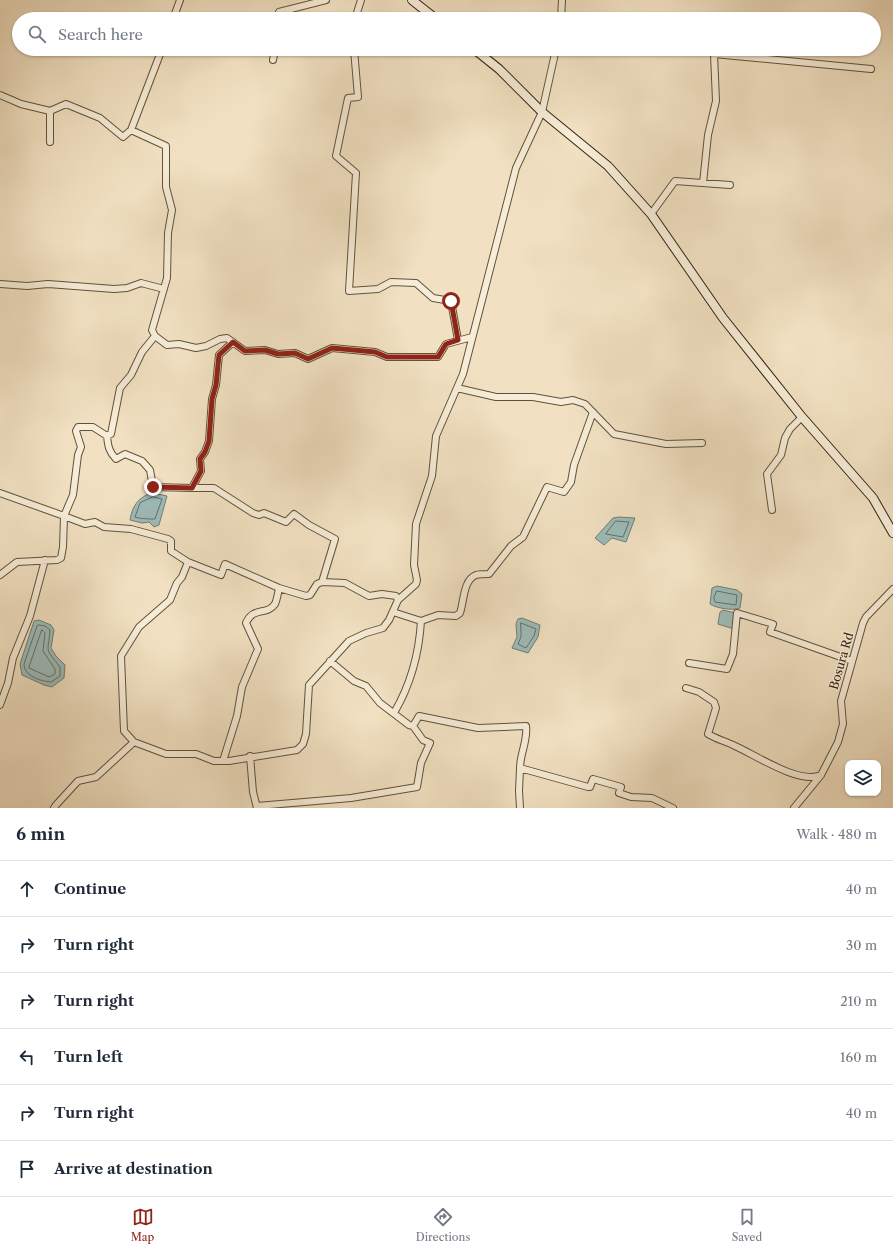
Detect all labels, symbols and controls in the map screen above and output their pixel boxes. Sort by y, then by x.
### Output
search box [12,12,881,56]
icon: search [26,23,48,45]
text: Search here [58,25,143,44]
route start [442,292,460,310]
route end [144,478,162,496]
street label: Bosura Rd [826,630,857,691]
map controls [845,760,881,796]
button: layers [845,760,881,796]
text: 6 min [16,824,65,844]
text: Walk · 480 m [796,826,877,842]
icon: ahead [16,878,38,900]
text: Continue [54,879,126,898]
text: 40 m [846,881,877,897]
icon: right [16,934,38,956]
text: Turn right [54,935,134,954]
text: 30 m [846,937,877,953]
icon: right [16,990,38,1012]
text: Turn right [54,991,134,1010]
text: 210 m [840,993,877,1009]
icon: left [16,1046,38,1068]
text: Turn left [54,1047,123,1066]
text: 160 m [840,1049,877,1065]
icon: right [16,1102,38,1124]
text: Turn right [54,1103,134,1122]
text: 40 m [846,1105,877,1121]
icon: arrive [16,1158,38,1180]
text: Arrive at destination [54,1159,213,1178]
tab: Map [131,1206,154,1244]
tab: Directions [416,1206,470,1244]
tab: Saved [732,1206,762,1244]

